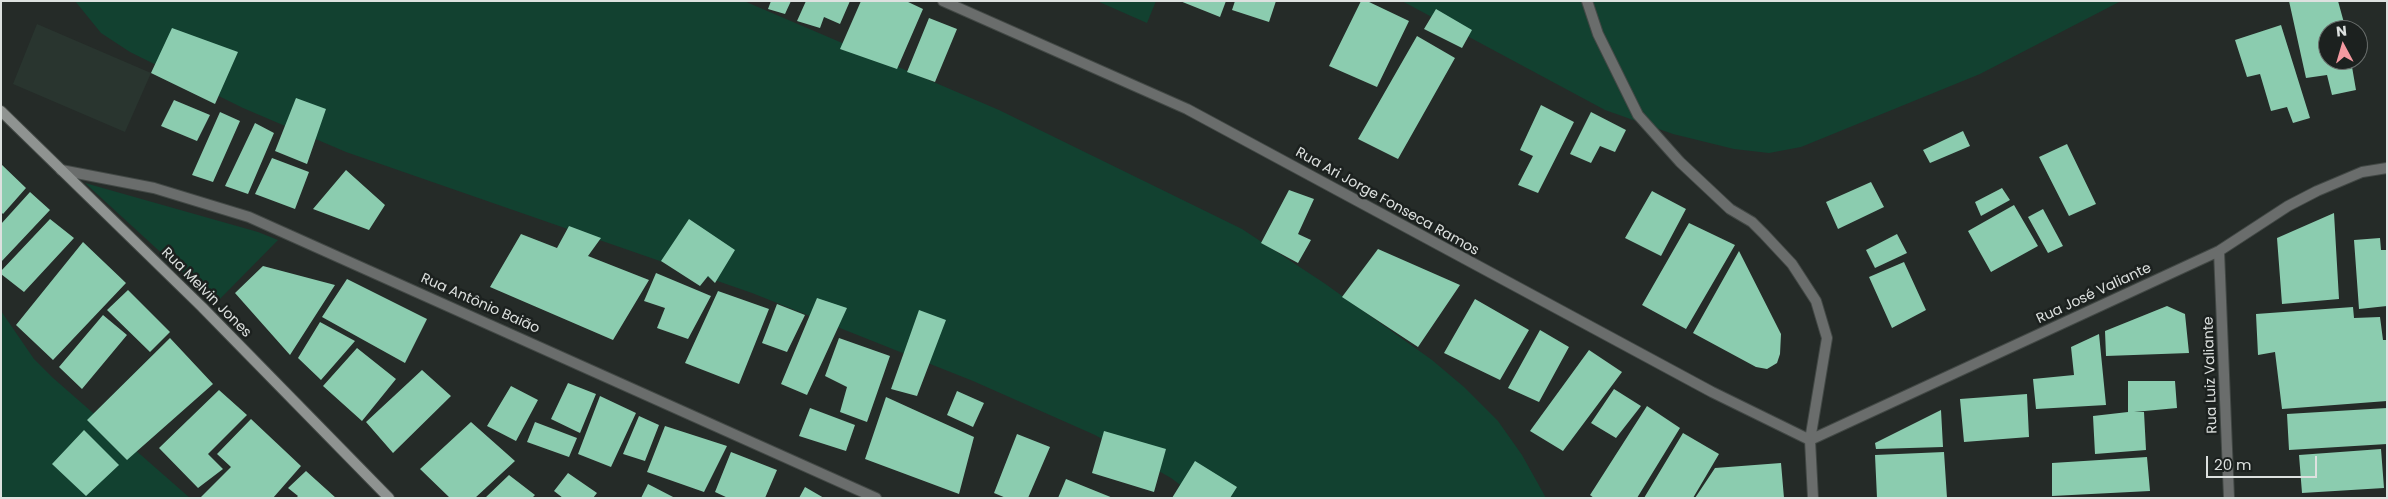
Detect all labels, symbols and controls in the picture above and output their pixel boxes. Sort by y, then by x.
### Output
north arrow [2318,20,2368,70]
text: N [2335,21,2348,42]
street label: Rua Ari Jorge Fonseca Ramos [1292,144,1482,260]
street label: Rua Melvin Jones [158,245,254,341]
street label: Rua José Valiante [2034,260,2154,328]
street label: Rua Antônio Baião [418,270,542,338]
street label: Rua Luiz Valiante [2201,316,2221,434]
scale bar [2208,446,2319,478]
text: 20 m [2214,454,2252,475]

